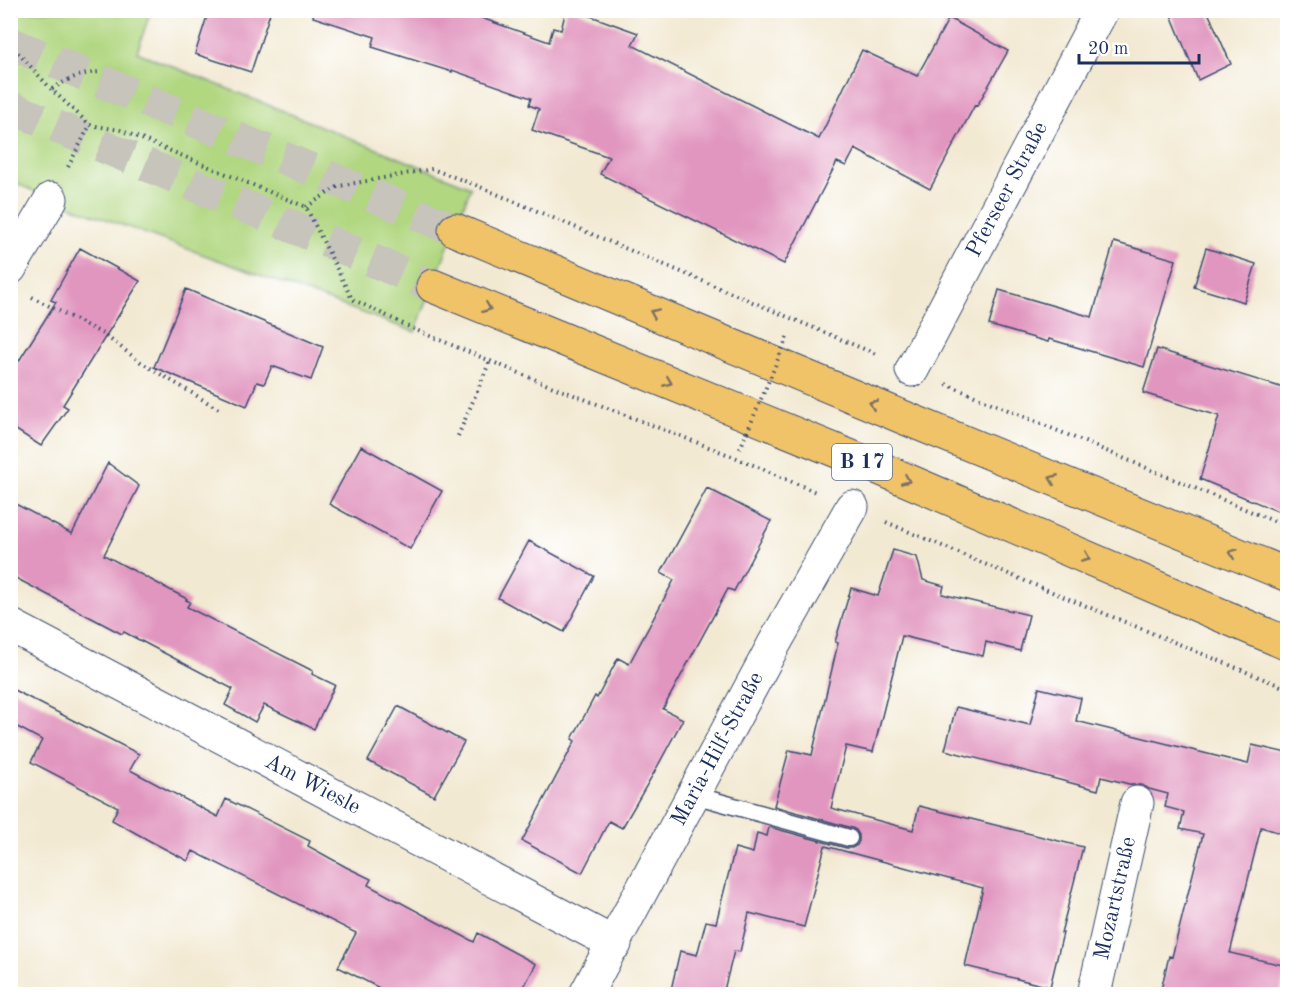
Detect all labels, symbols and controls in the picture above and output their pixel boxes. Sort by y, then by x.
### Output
scale bar [1079,27,1199,65]
text: 20 m [1088,40,1128,58]
street label: Pferseer Straße [963,118,1052,261]
one-way arrow [481,301,492,313]
one-way arrow [649,308,660,320]
one-way arrow [662,375,673,387]
one-way arrow [868,399,879,411]
road number: B 17 [832,444,892,480]
one-way arrow [900,473,911,485]
one-way arrow [1048,474,1059,486]
one-way arrow [1229,548,1240,560]
one-way arrow [1079,550,1090,562]
street label: Maria-Hilf-Straße [667,669,768,830]
street label: Am Wiesle [261,750,364,819]
street label: Mozartstraße [1091,835,1140,962]

